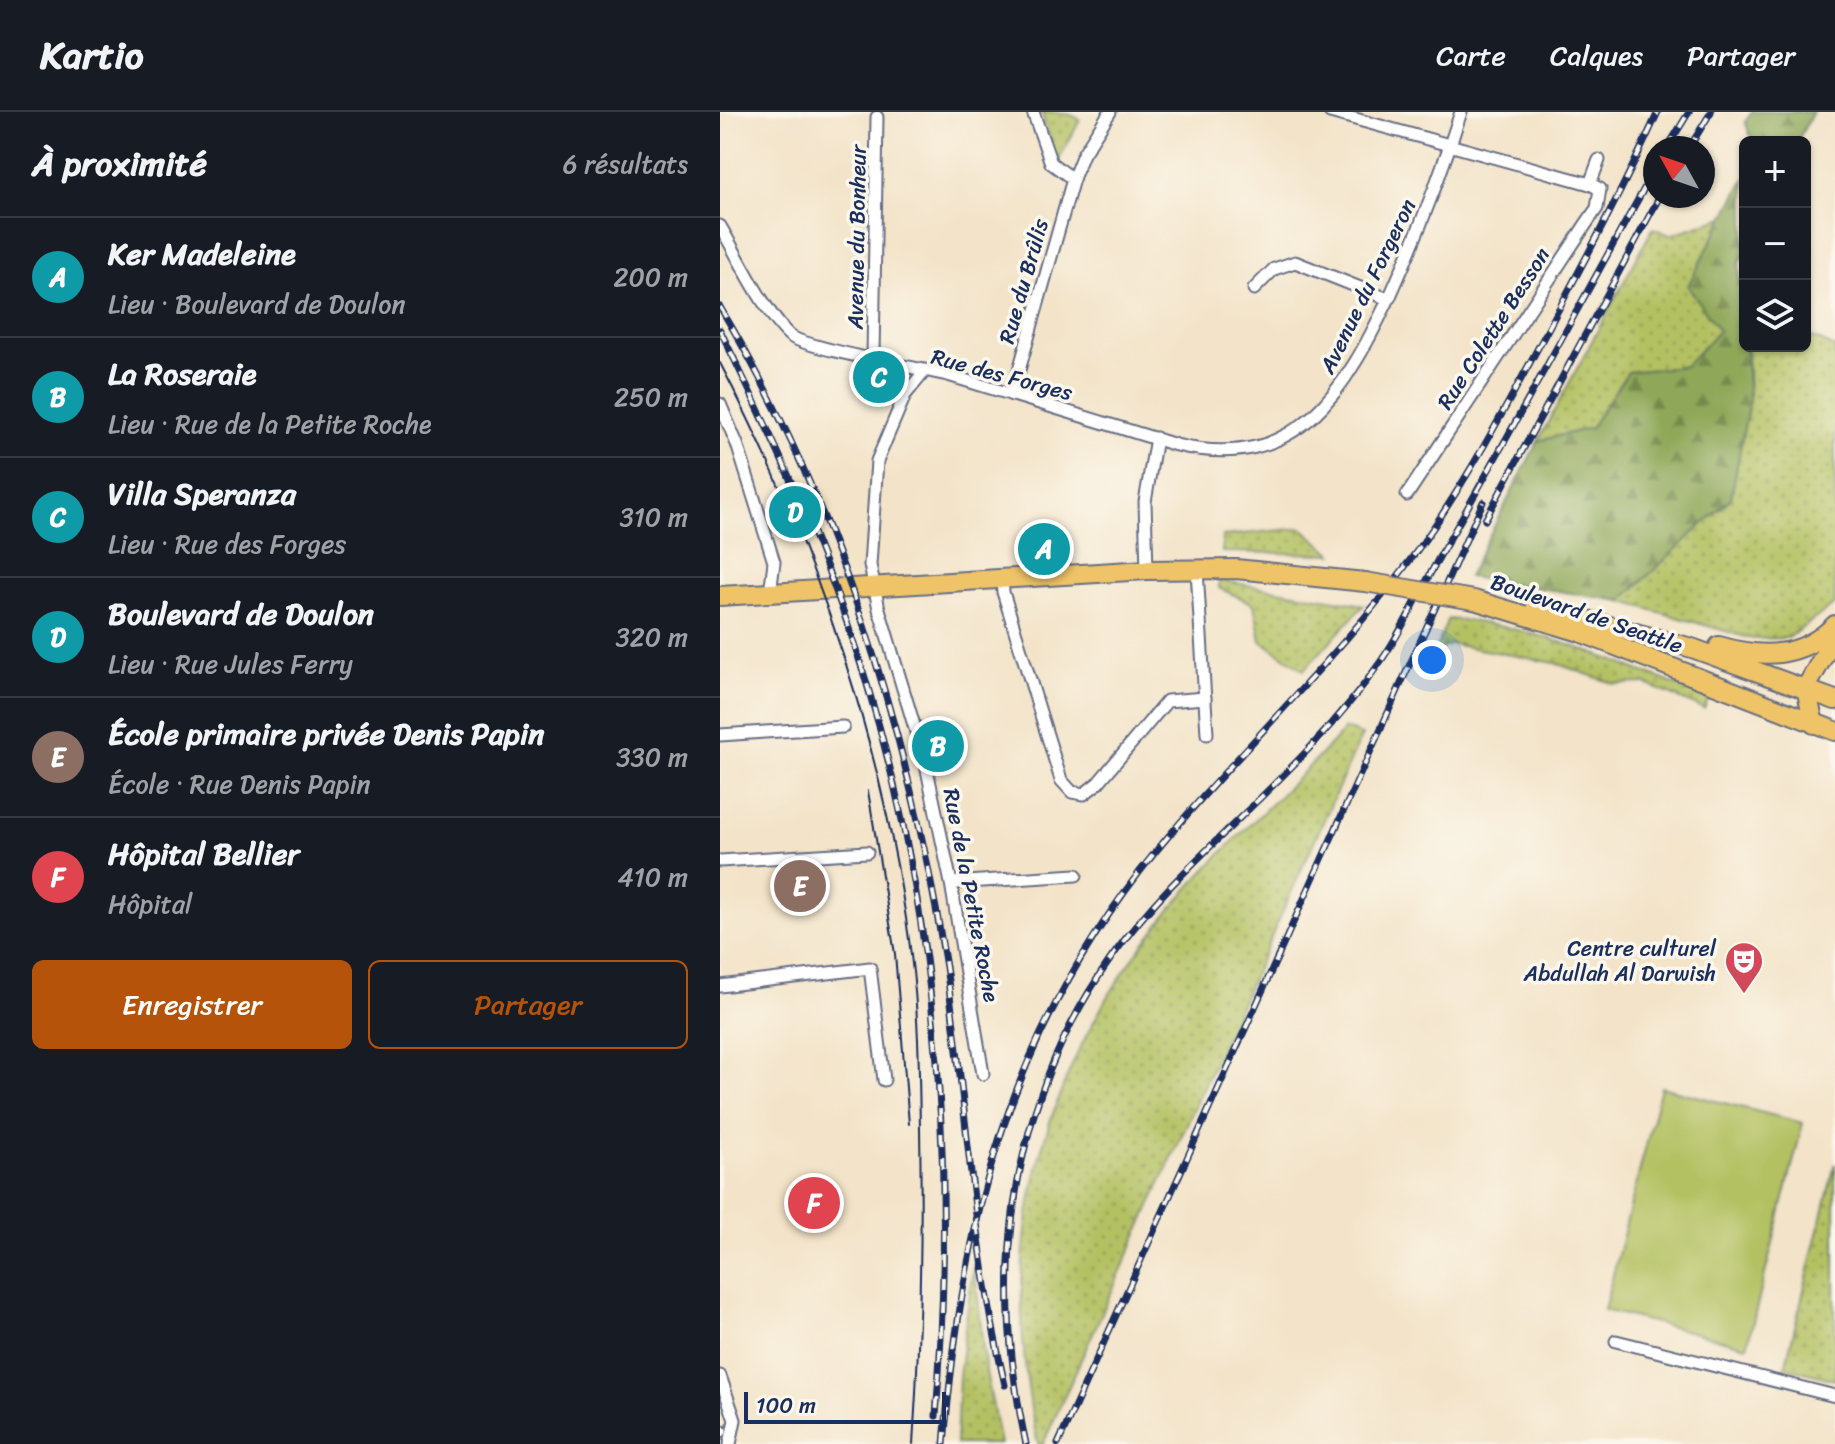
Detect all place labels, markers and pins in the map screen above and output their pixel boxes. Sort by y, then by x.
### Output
pin: C [853,347,905,407]
pin: D [769,482,821,542]
pin: A [1018,519,1070,579]
pin: B [912,716,964,776]
pin: E [774,856,826,916]
place label: Centre culturel Abdullah Al Darwish [1523,929,1717,993]
theatre icon: Centre culturel Abdullah Al Darwish [1723,940,1765,995]
pin: F [788,1173,840,1233]

